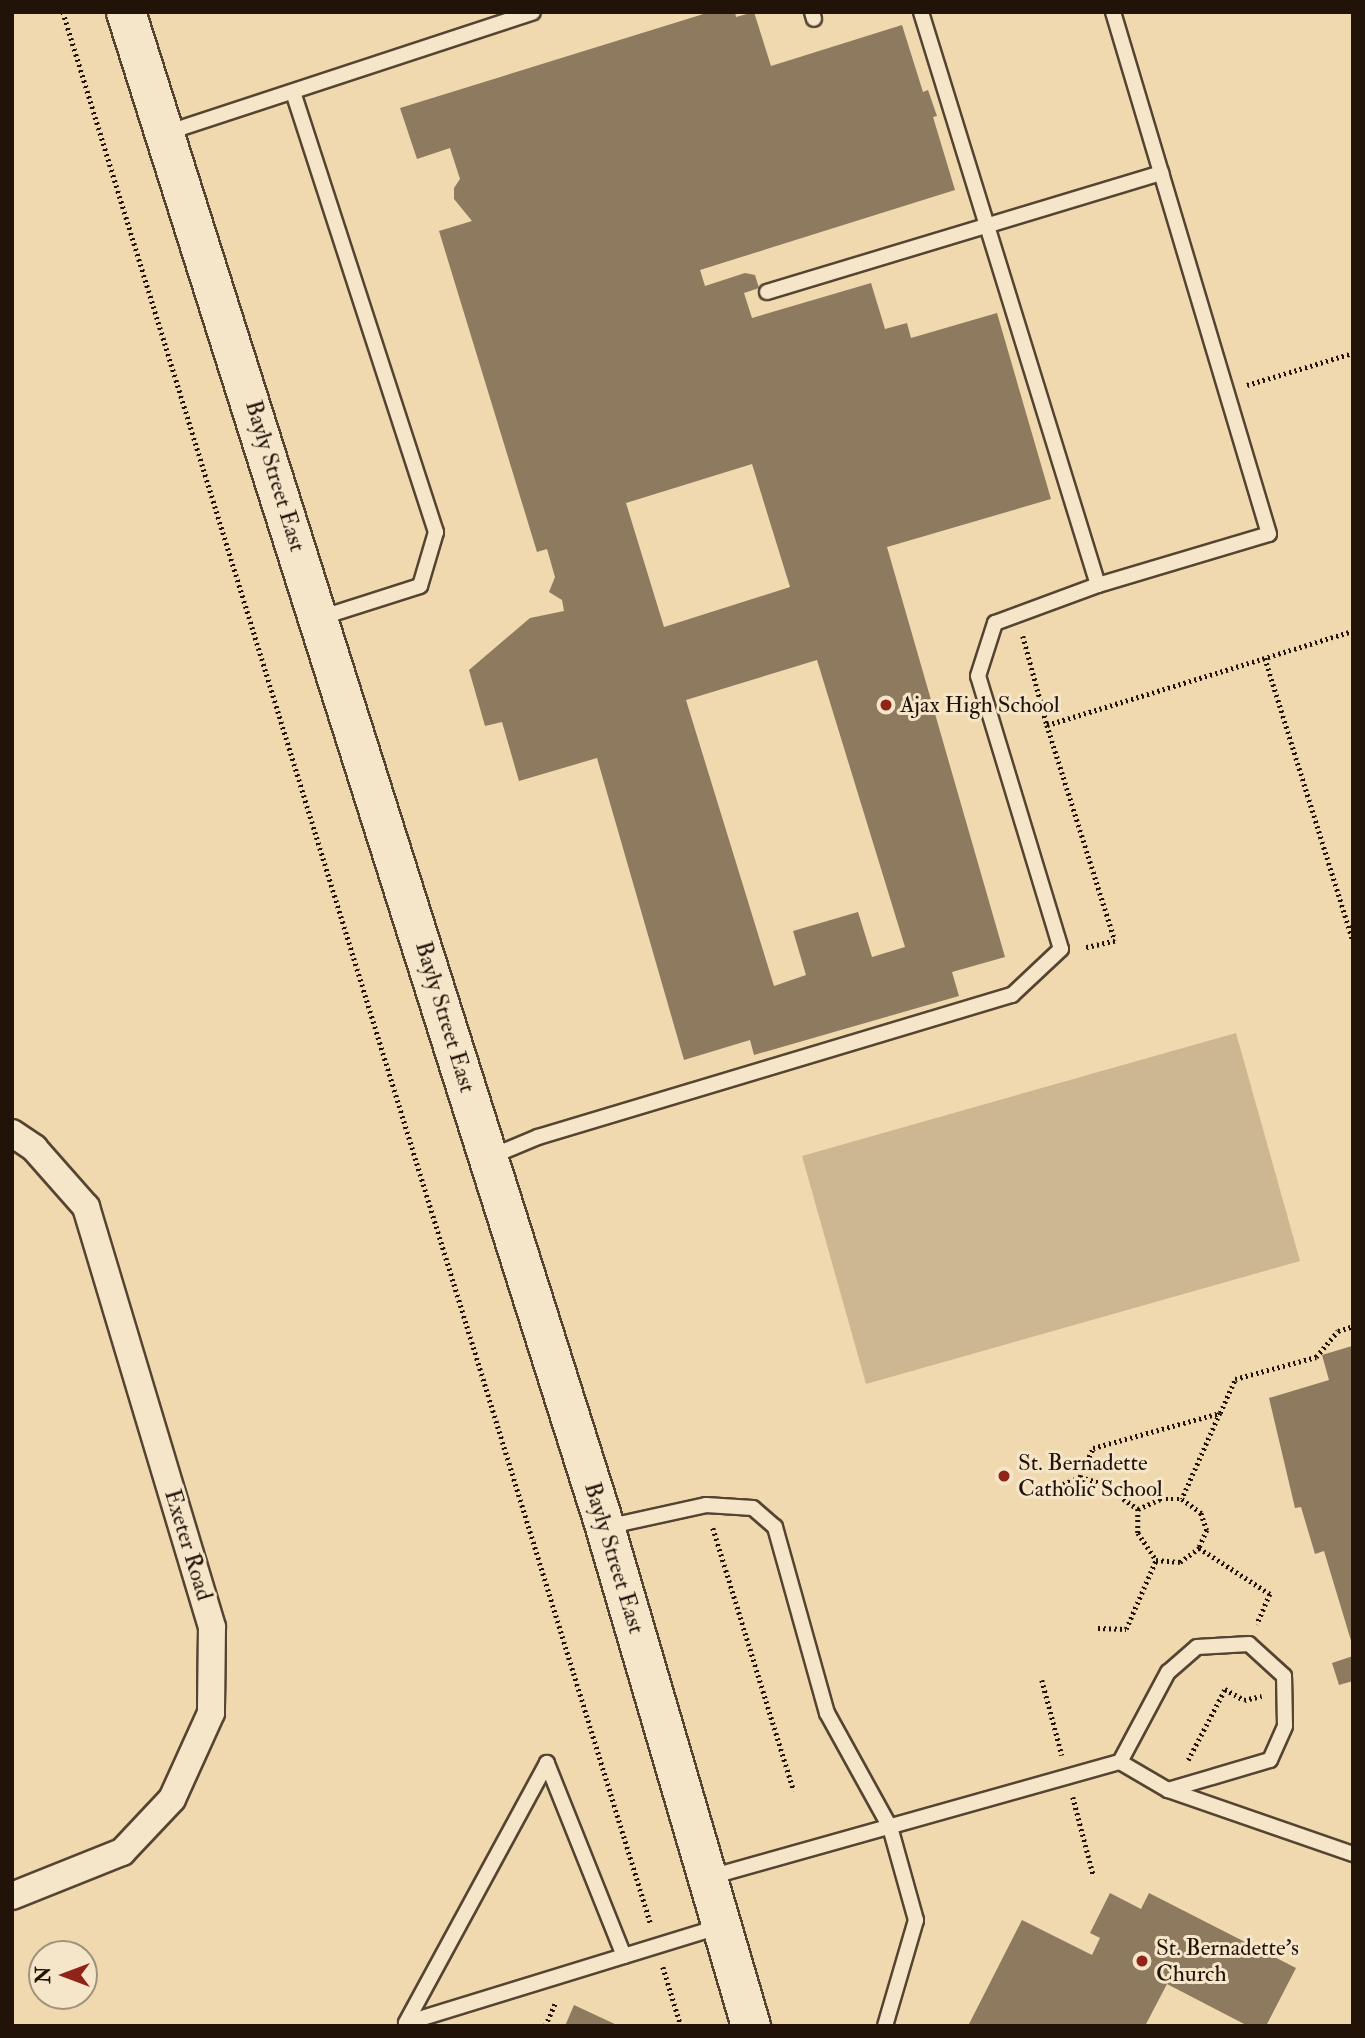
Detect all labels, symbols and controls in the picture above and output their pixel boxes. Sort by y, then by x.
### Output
street label: Bayly Street East [239,397,311,555]
place label: Ajax High School [900,691,1060,719]
marker: Ajax High School [878,697,894,713]
street label: Bayly Street East [409,938,481,1096]
place label: St. Bernadette Catholic School [1018,1449,1163,1503]
marker: St. Bernadette Catholic School [996,1468,1012,1484]
street label: Bayly Street East [578,1479,650,1637]
street label: Exeter Road [158,1486,218,1604]
place label: St. Bernadette's Church [1156,1934,1299,1988]
north arrow [28,1940,98,2010]
marker: St. Bernadette's Church [1134,1953,1150,1969]
text: N [32,1967,56,1984]

